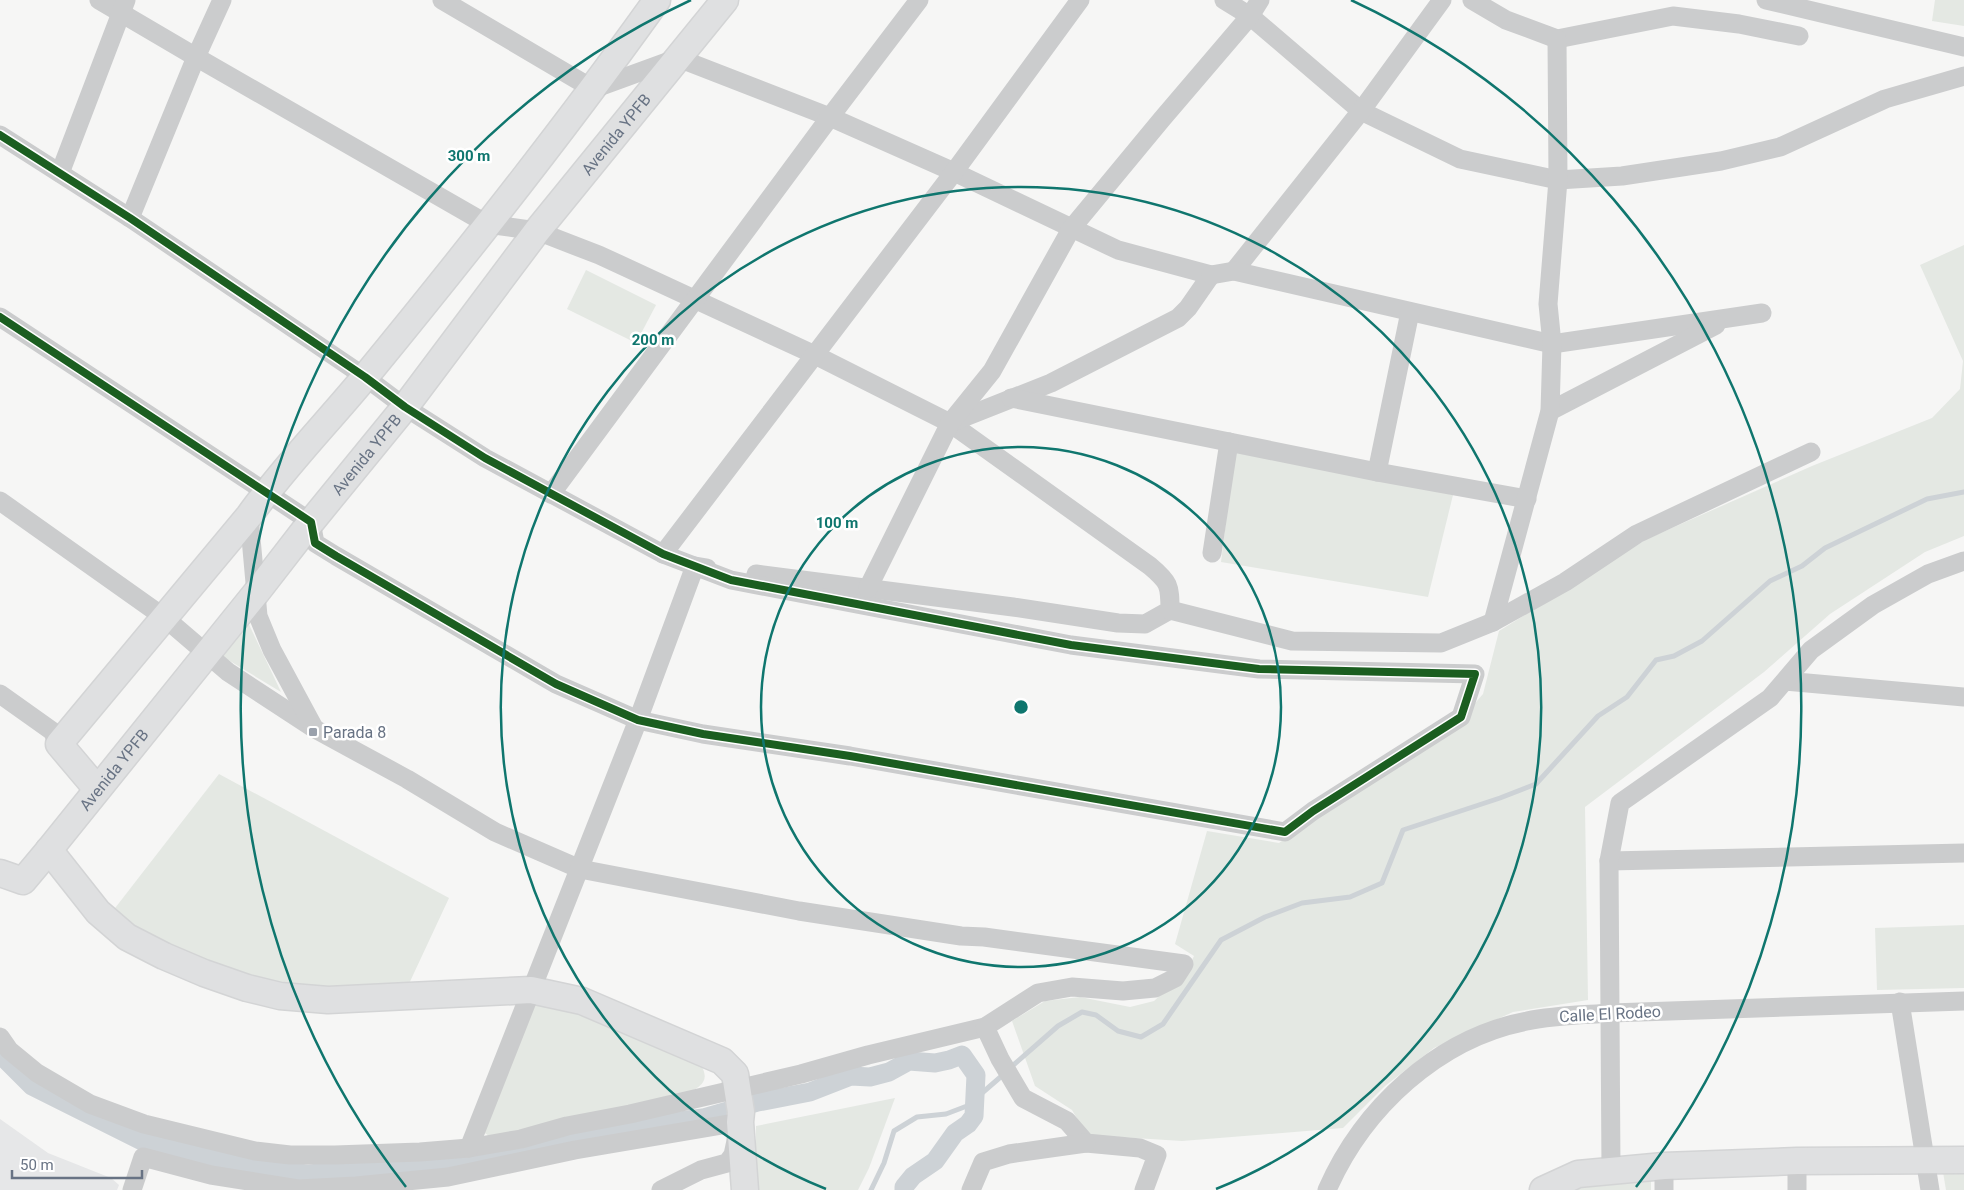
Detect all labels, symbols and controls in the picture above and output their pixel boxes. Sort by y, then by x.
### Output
street label: Avenida YPFB [577,90,654,179]
text: 300 m [448,147,490,165]
text: 200 m [632,331,674,349]
street label: Avenida YPFB [328,410,405,499]
text: 100 m [816,514,858,532]
centre of rings [1012,698,1030,716]
place label: Parada 8 [323,723,386,742]
street label: Avenida YPFB [75,725,152,814]
marker: Parada 8 [307,726,319,738]
street label: Calle El Rodeo [1559,1002,1661,1026]
scale bar [12,1148,142,1180]
text: 50 m [20,1156,54,1174]

